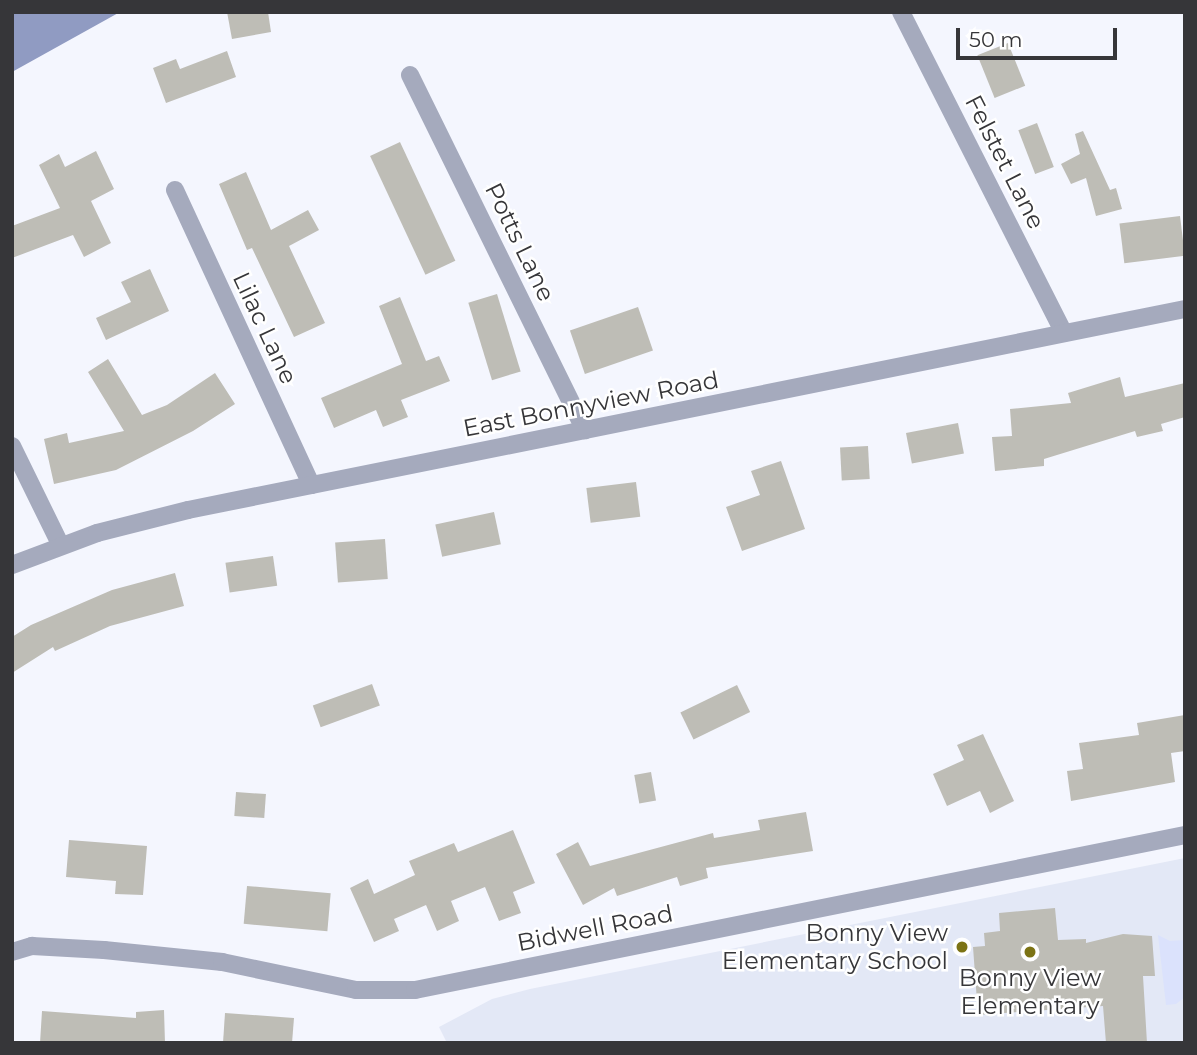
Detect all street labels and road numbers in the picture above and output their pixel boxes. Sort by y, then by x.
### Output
street label: Felstet Lane [959,90,1051,234]
street label: Potts Lane [479,178,561,306]
street label: Lilac Lane [227,268,303,388]
street label: East Bonnyview Road [461,365,721,443]
street label: Bidwell Road [515,899,675,957]

